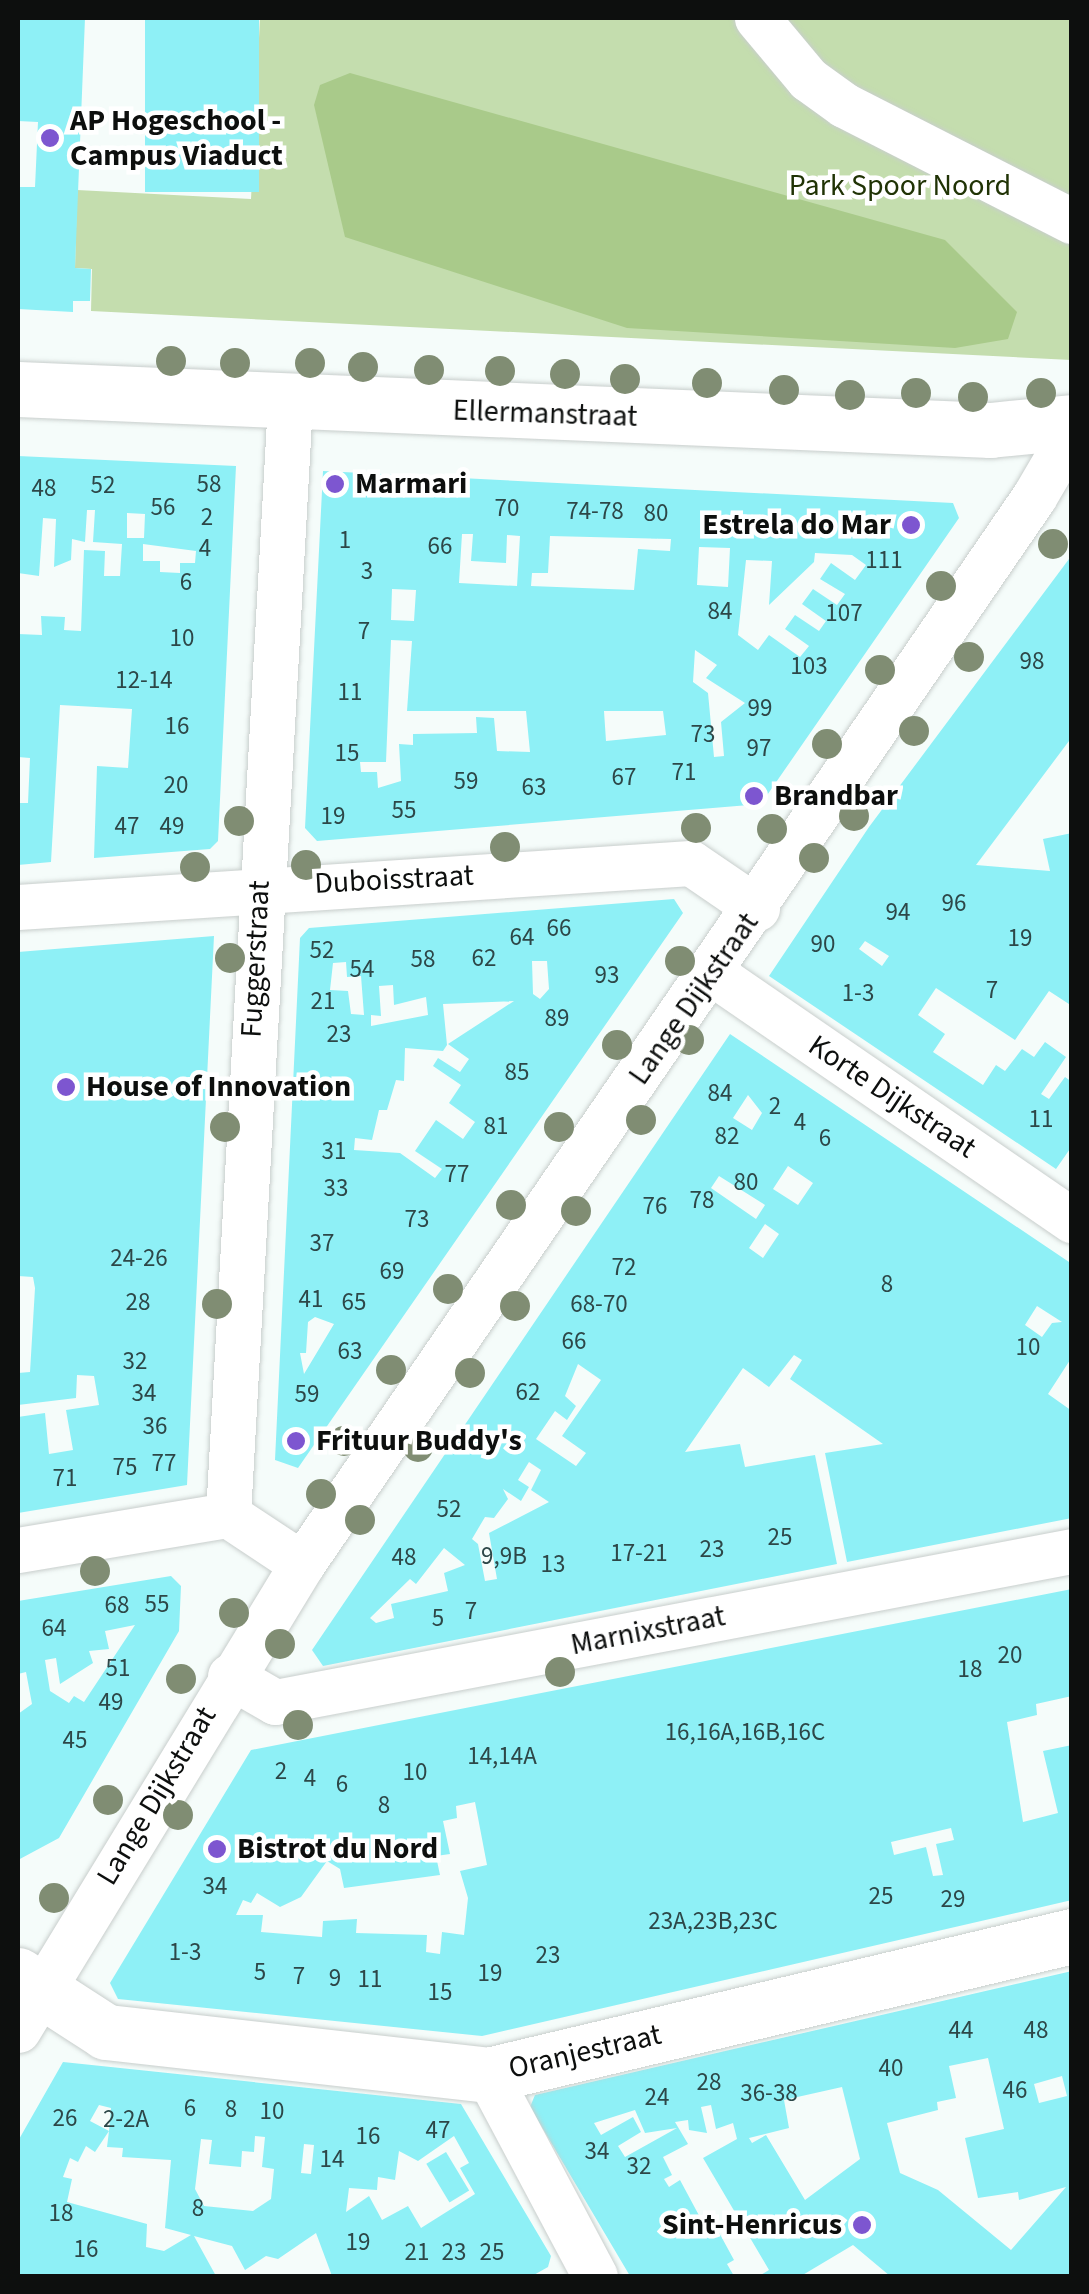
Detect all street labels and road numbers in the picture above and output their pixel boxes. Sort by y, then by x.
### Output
street label: Ellermanstraat [452,393,638,435]
street label: Duboisstraat [313,858,475,902]
street label: Fuggerstraat [234,879,278,1039]
street label: Lange Dijkstraat [621,906,767,1092]
street label: Korte Dijkstraat [801,1028,983,1166]
street label: Marnixstraat [568,1598,728,1664]
street label: Lange Dijkstraat [90,1700,224,1892]
street label: Oranjestraat [505,2017,665,2087]

